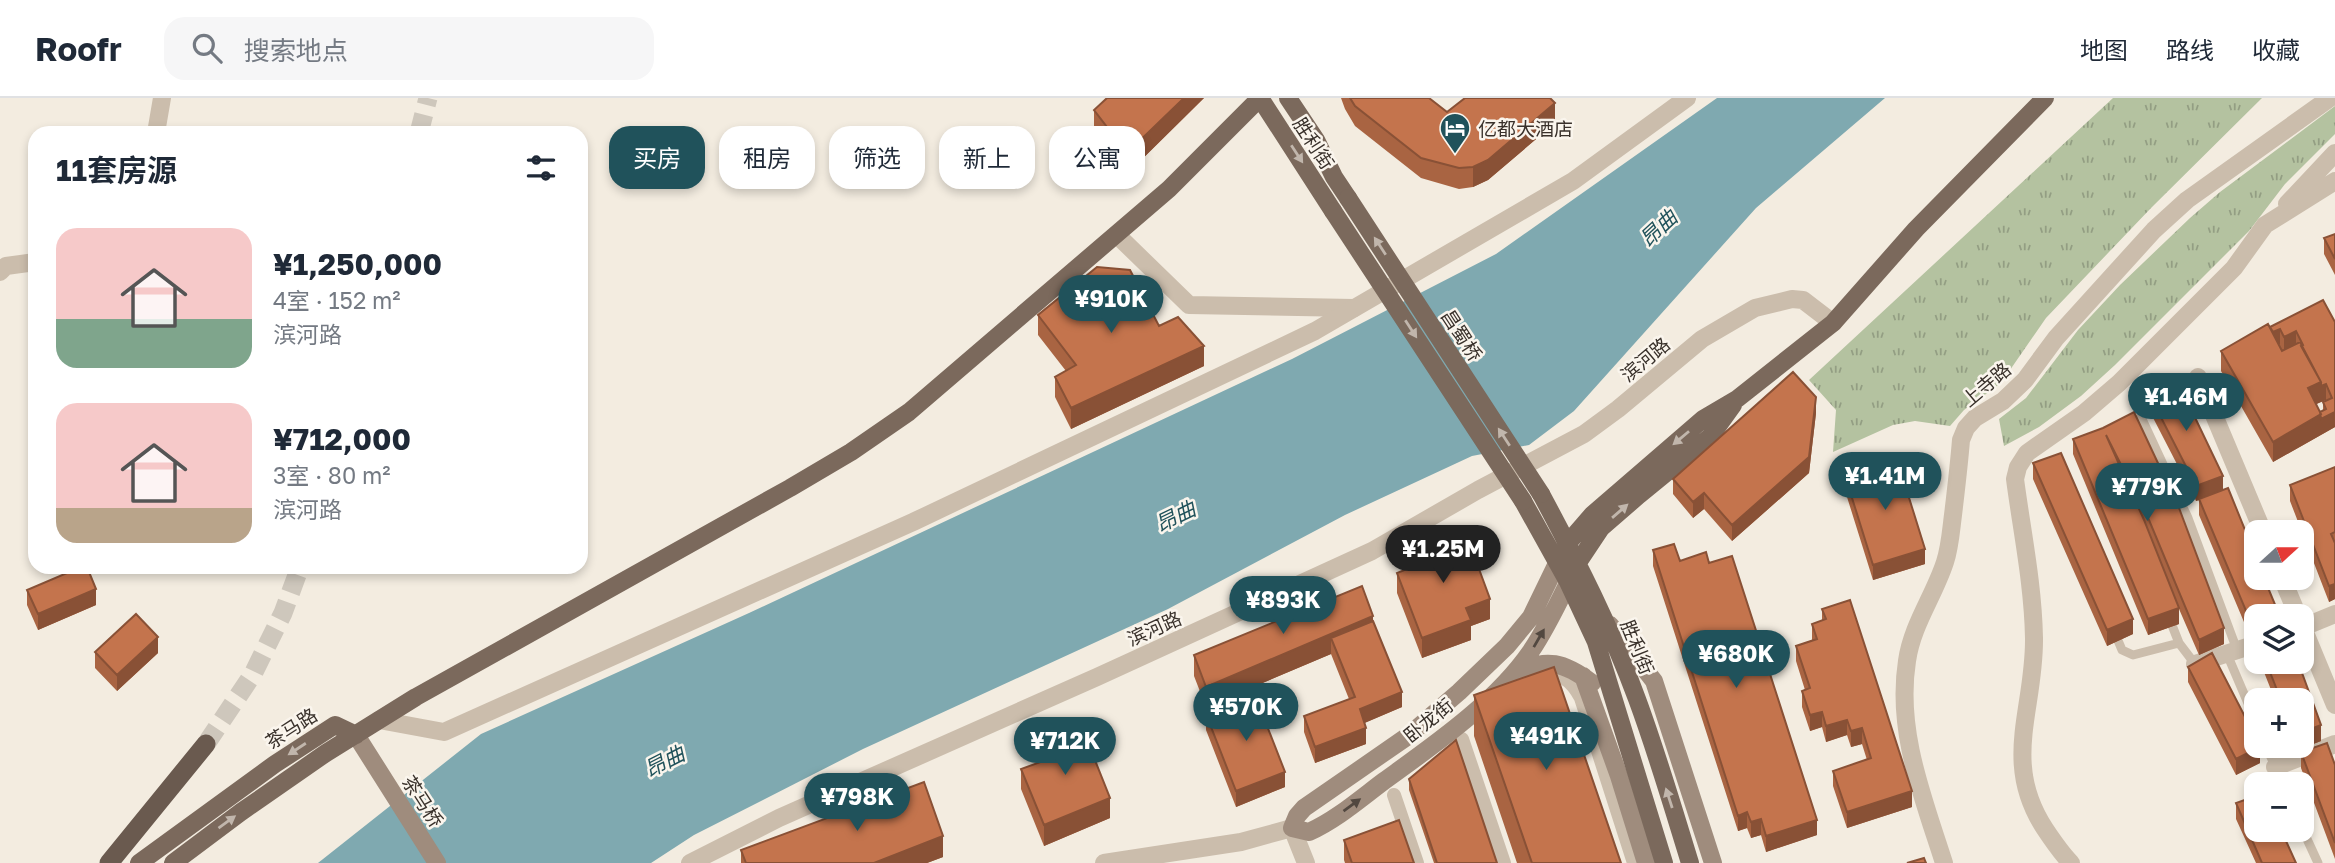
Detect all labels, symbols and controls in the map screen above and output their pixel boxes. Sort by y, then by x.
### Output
search box [164,17,654,80]
text: Roofr [35,29,122,68]
icon: search [188,29,226,67]
text: 搜索地点 [244,35,348,66]
text: 地图 [2080,35,2128,64]
text: 路线 [2166,35,2214,64]
text: 收藏 [2252,35,2300,64]
hotel icon: 亿都大酒店 [1438,111,1472,155]
street label: 胜利街 [1289,113,1339,173]
place label: 亿都大酒店 [1478,117,1573,140]
chip: 买房 [609,126,705,189]
chip: 租房 [719,126,815,189]
chip: 筛选 [829,126,925,189]
chip: 新上 [939,126,1035,189]
chip: 公寓 [1049,126,1145,189]
one-way arrow [1290,145,1303,164]
icon: filters [522,149,560,187]
text: 11套房源 [56,152,177,188]
water label: 昂曲 [1634,203,1684,252]
one-way arrow [1373,237,1386,256]
text: ¥1,250,000 [273,246,442,282]
icon: home [112,256,196,340]
pin: ¥910K [1062,275,1160,335]
text: ¥910K [1074,284,1148,312]
text: 4室 · 152 m² [273,286,401,314]
street label: 昌蜀桥 [1437,305,1487,365]
text: 滨河路 [273,320,342,348]
one-way arrow [1404,320,1417,339]
street label: 滨河路 [1616,332,1674,386]
street label: 上寺路 [1957,357,2015,411]
pin: ¥1.46M [2129,374,2243,433]
text: ¥1.46M [2144,382,2228,410]
text: ¥712,000 [273,421,411,457]
one-way arrow [1497,427,1510,447]
one-way arrow [1672,430,1689,445]
icon: home [112,431,196,515]
pin: ¥1.41M [1828,452,1942,512]
text: 3室 · 80 m² [273,461,391,489]
text: ¥1.41M [1844,461,1926,489]
pin: ¥779K [2098,464,2196,523]
text: ¥779K [2111,472,2183,500]
water label: 昂曲 [1150,494,1201,537]
text: 滨河路 [273,495,342,523]
one-way arrow [1611,504,1628,520]
north arrow [2244,520,2314,590]
map controls [2244,520,2314,842]
pin: ¥1.25M [1386,526,1500,585]
text: ¥1.25M [1402,534,1484,562]
pin: ¥893K [1234,576,1332,636]
text: ¥893K [1245,585,1321,613]
button: layers [2244,604,2314,674]
street label: 滨河路 [1123,606,1185,650]
street label: 胜利街 [1617,616,1659,678]
one-way arrow [1532,628,1545,647]
pin: ¥680K [1687,630,1785,690]
text: ¥680K [1698,639,1774,667]
pin: ¥570K [1197,684,1295,743]
button: + [2244,688,2314,758]
text: ¥570K [1209,692,1283,720]
street label: 卧龙街 [1399,693,1457,747]
street label: 茶马路 [261,703,321,753]
pin: ¥491K [1497,712,1595,772]
pin: ¥712K [1016,718,1114,777]
text: ¥491K [1510,721,1582,749]
text: ¥712K [1030,726,1100,754]
water label: 昂曲 [639,739,690,782]
one-way arrow [288,742,307,755]
street label: 茶马桥 [398,771,448,831]
button: − [2244,772,2314,842]
pin: ¥798K [808,774,906,833]
text: ¥798K [820,782,894,810]
one-way arrow [1663,787,1674,808]
one-way arrow [1343,798,1361,812]
one-way arrow [218,815,236,829]

